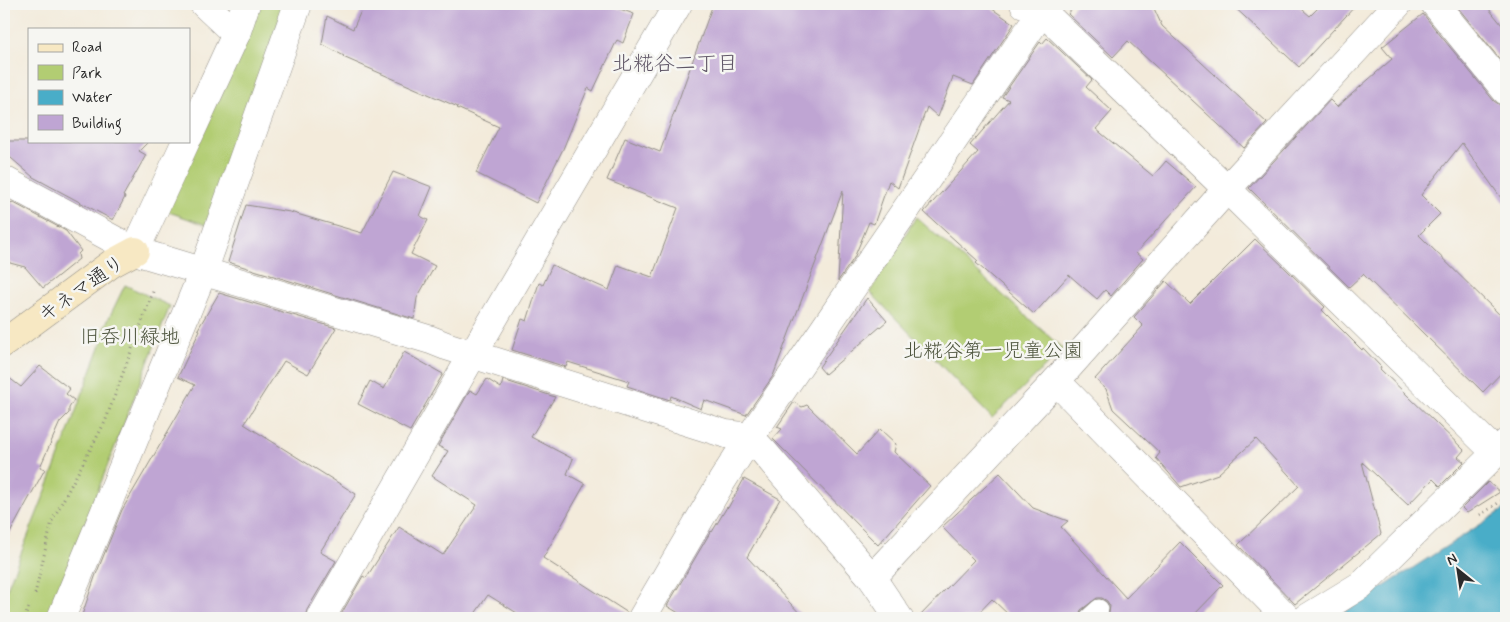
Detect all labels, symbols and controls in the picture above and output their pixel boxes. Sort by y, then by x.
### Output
legend [28,28,190,142]
text: Road [72,38,102,58]
district label: 北糀谷二丁目 [612,50,738,78]
text: Park [72,64,102,84]
text: Water [72,88,112,108]
text: Building [72,114,122,135]
street label: キネマ通り [33,249,131,329]
park label: 旧呑川緑地 [80,324,180,351]
park label: 北糀谷第一児童公園 [903,338,1083,365]
north arrow [1432,544,1482,594]
text: N [1443,549,1461,570]

